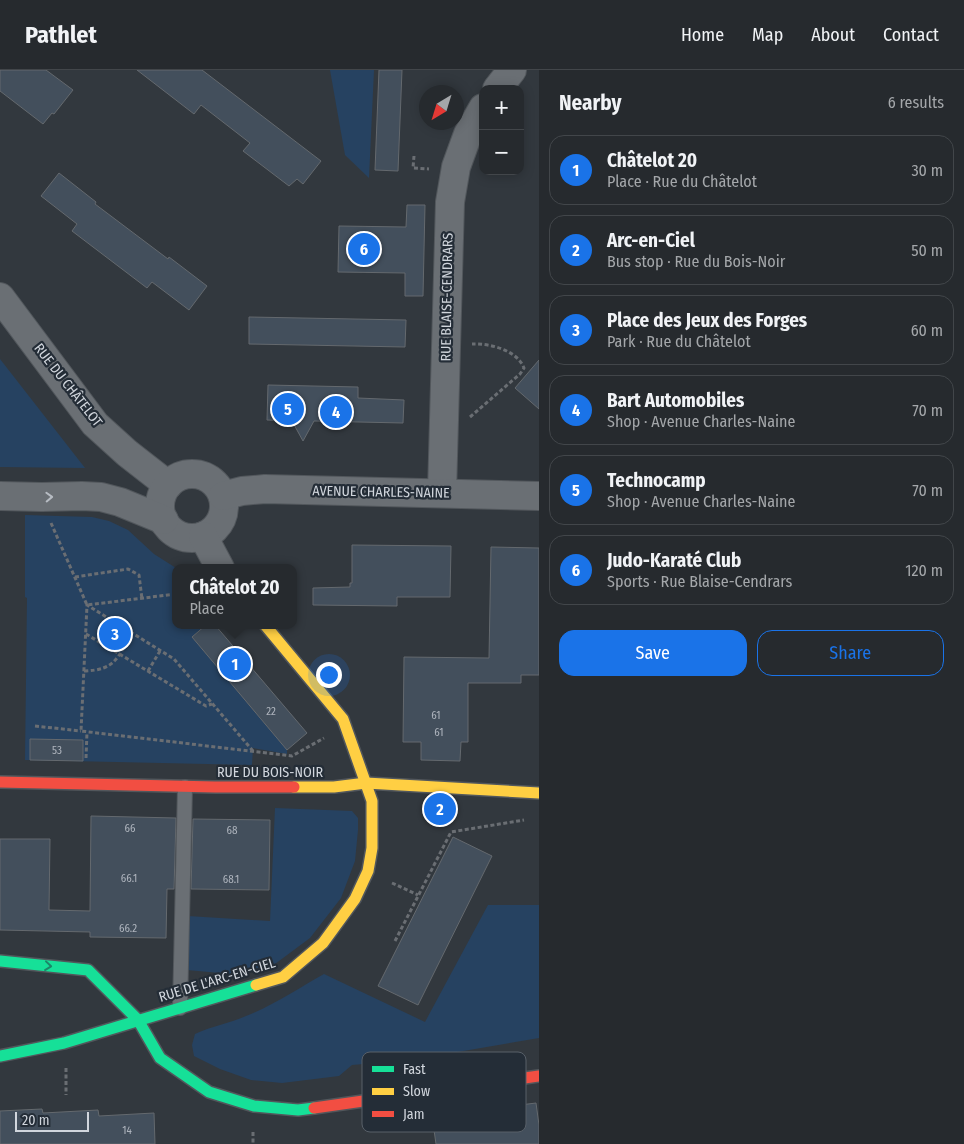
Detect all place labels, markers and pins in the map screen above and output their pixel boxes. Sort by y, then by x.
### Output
pin: 6 [348,230,380,268]
pin: 5 [272,390,304,428]
pin: 4 [320,393,352,431]
pin: 3 [99,615,131,653]
pin: 1 [219,645,251,683]
pin: 2 [424,790,456,828]

